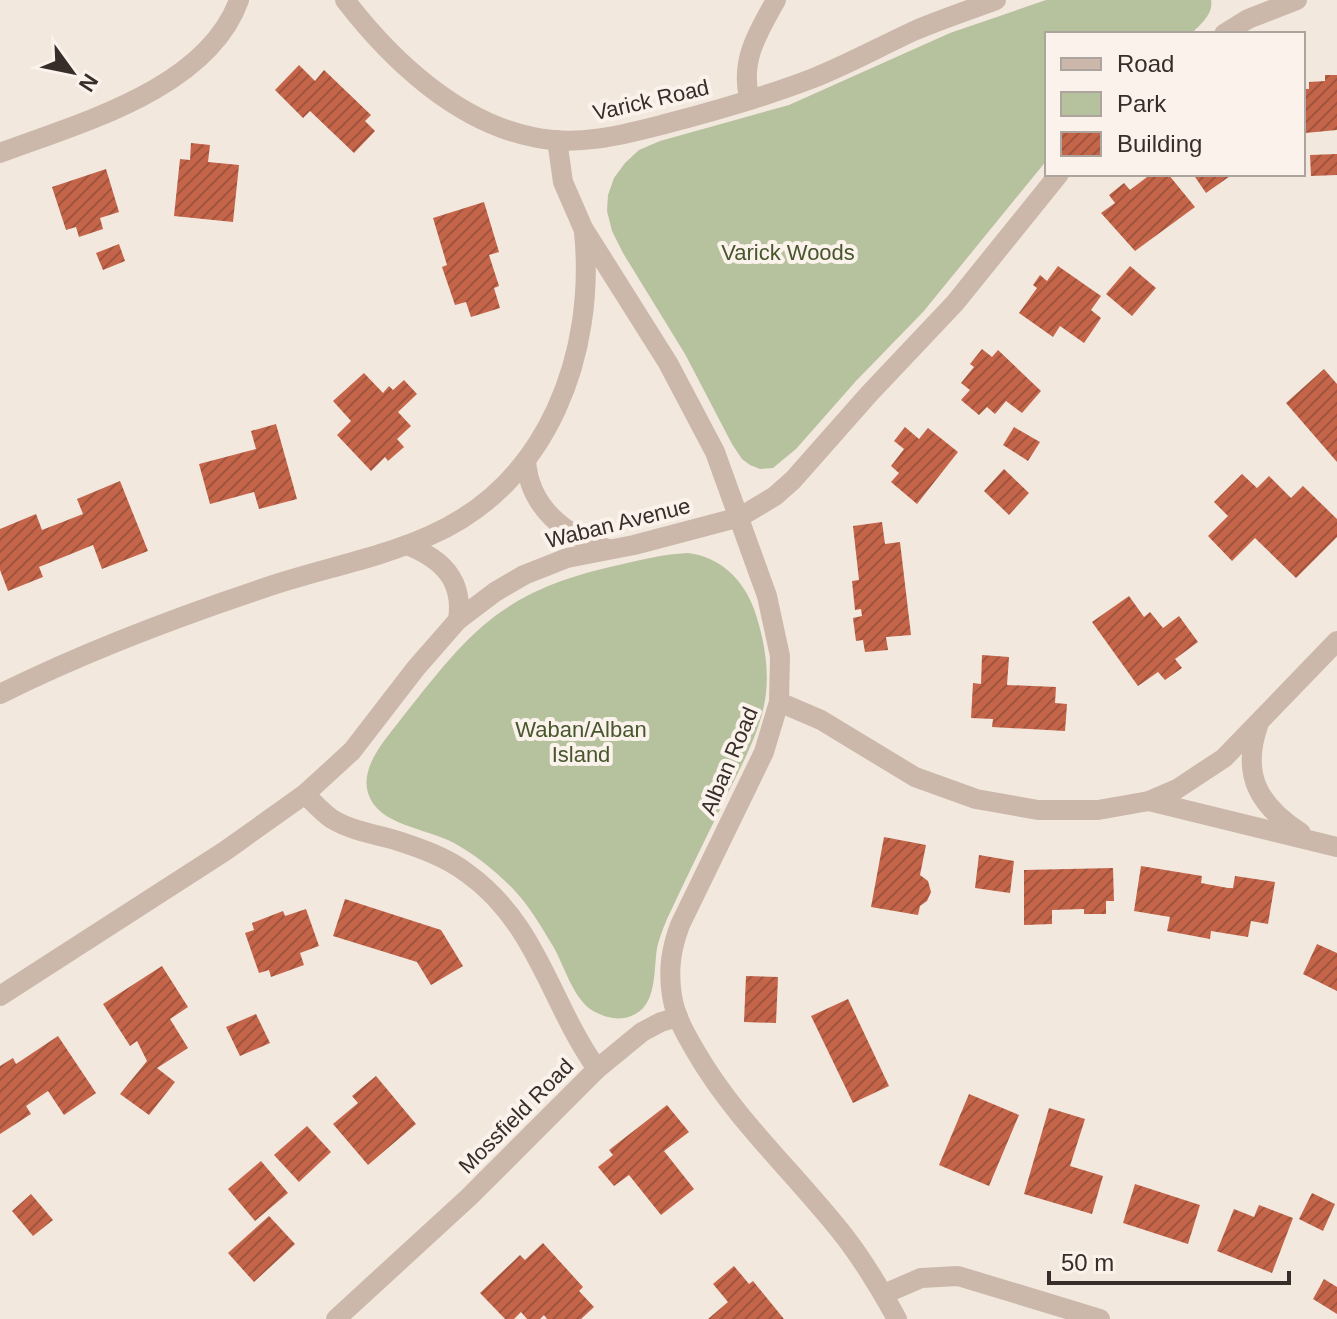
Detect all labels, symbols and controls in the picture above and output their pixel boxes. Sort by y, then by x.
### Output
north arrow [32,32,112,112]
legend [1045,32,1305,176]
text: Road [1117,50,1174,77]
text: N [74,69,103,96]
street label: Varick Road [591,75,711,125]
text: Park [1117,90,1167,117]
text: Building [1117,130,1202,157]
park label: Varick Woods [721,240,855,265]
street label: Waban Avenue [543,493,693,553]
street label: Alban Road [695,703,763,819]
park label: Waban/Alban Island [515,717,647,767]
street label: Mossfield Road [454,1054,578,1178]
scale bar [1049,1235,1289,1285]
text: 50 m [1061,1249,1114,1276]

